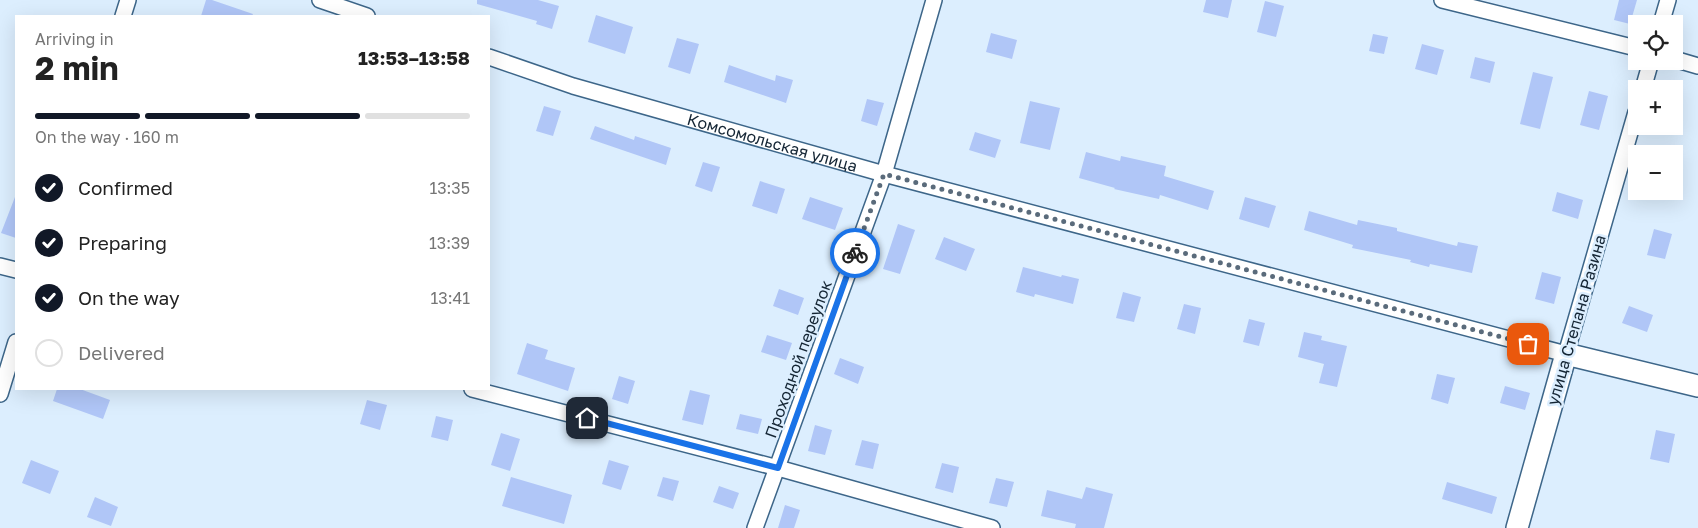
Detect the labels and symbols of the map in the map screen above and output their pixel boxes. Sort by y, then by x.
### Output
street label: Комсомольская улица [685,109,860,176]
courier [830,228,880,278]
street label: улица Степана Разина [1542,232,1610,408]
street label: Проходной переулок [760,277,836,441]
pin [1507,323,1549,365]
pin [566,397,608,439]

